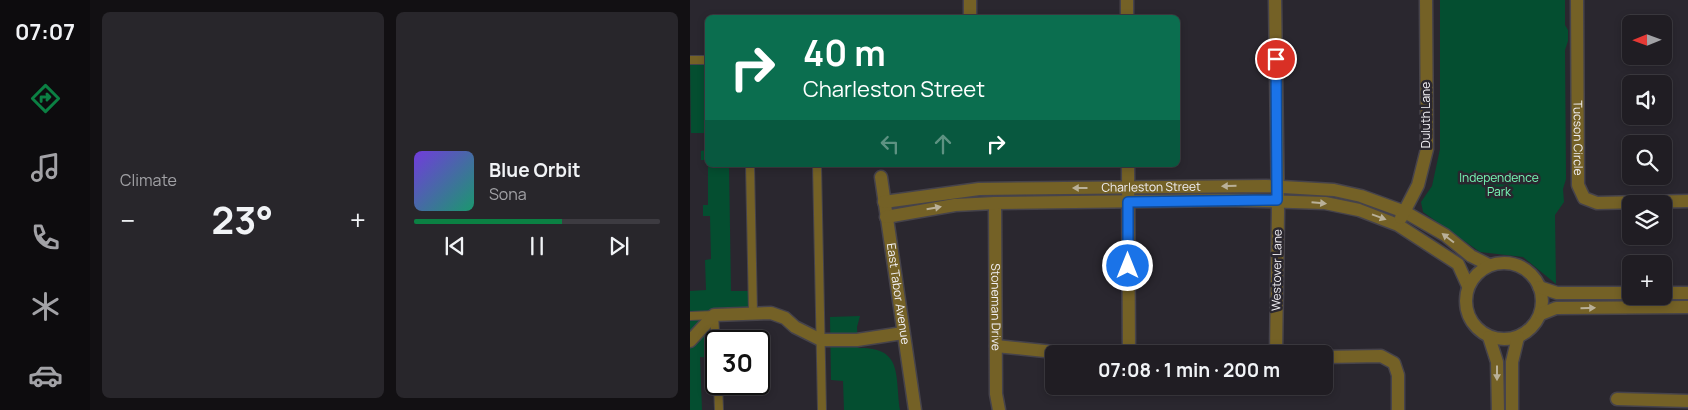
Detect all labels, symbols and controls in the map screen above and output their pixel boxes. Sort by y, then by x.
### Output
north arrow [1622,15,1672,65]
map controls [1622,15,1672,305]
text: 07:07 [15,17,75,47]
text: 40 m [803,29,886,77]
icon: right [720,35,785,100]
pin [1255,38,1297,80]
icon: arrive [1262,45,1290,73]
text: Charleston Street [803,74,985,104]
button: sound [1622,75,1672,125]
icon: directions [28,81,63,116]
street label: Duluth Lane [1417,82,1434,148]
street label: Tucson Circle [1570,100,1587,176]
icon: left [876,130,904,158]
icon: ahead [929,130,957,158]
icon: right [982,130,1010,158]
button: search [1622,135,1672,185]
icon: music [28,150,63,185]
text: Blue Orbit [489,157,581,183]
text: Climate [120,169,177,191]
park label: Independence Park [1459,169,1539,200]
street label: Charleston Street [1101,178,1201,196]
text: Sona [489,183,527,205]
one-way arrow [1220,183,1236,191]
one-way arrow [1071,184,1087,192]
text: 23° [212,193,273,245]
button: layers [1622,195,1672,245]
one-way arrow [1311,199,1327,207]
text: − [120,201,135,239]
text: + [350,201,366,239]
one-way arrow [926,204,942,212]
one-way arrow [1371,214,1386,221]
icon: phone [28,220,63,255]
street label: Westover Lane [1267,229,1286,311]
icon: previous [441,232,469,260]
icon: pause [523,232,551,260]
icon: next [605,232,633,260]
one-way arrow [1441,233,1455,243]
position arrow [1101,239,1153,291]
street label: East Tabor Avenue [883,242,914,345]
button: + [1622,255,1672,305]
street label: Stoneman Drive [987,263,1005,351]
icon: climate [28,289,63,324]
one-way arrow [1581,303,1597,311]
speed limit sign: 30 [705,330,770,395]
text: 07:08 · 1 min · 200 m [1098,357,1280,383]
icon: car [28,358,63,393]
one-way arrow [1493,365,1501,381]

